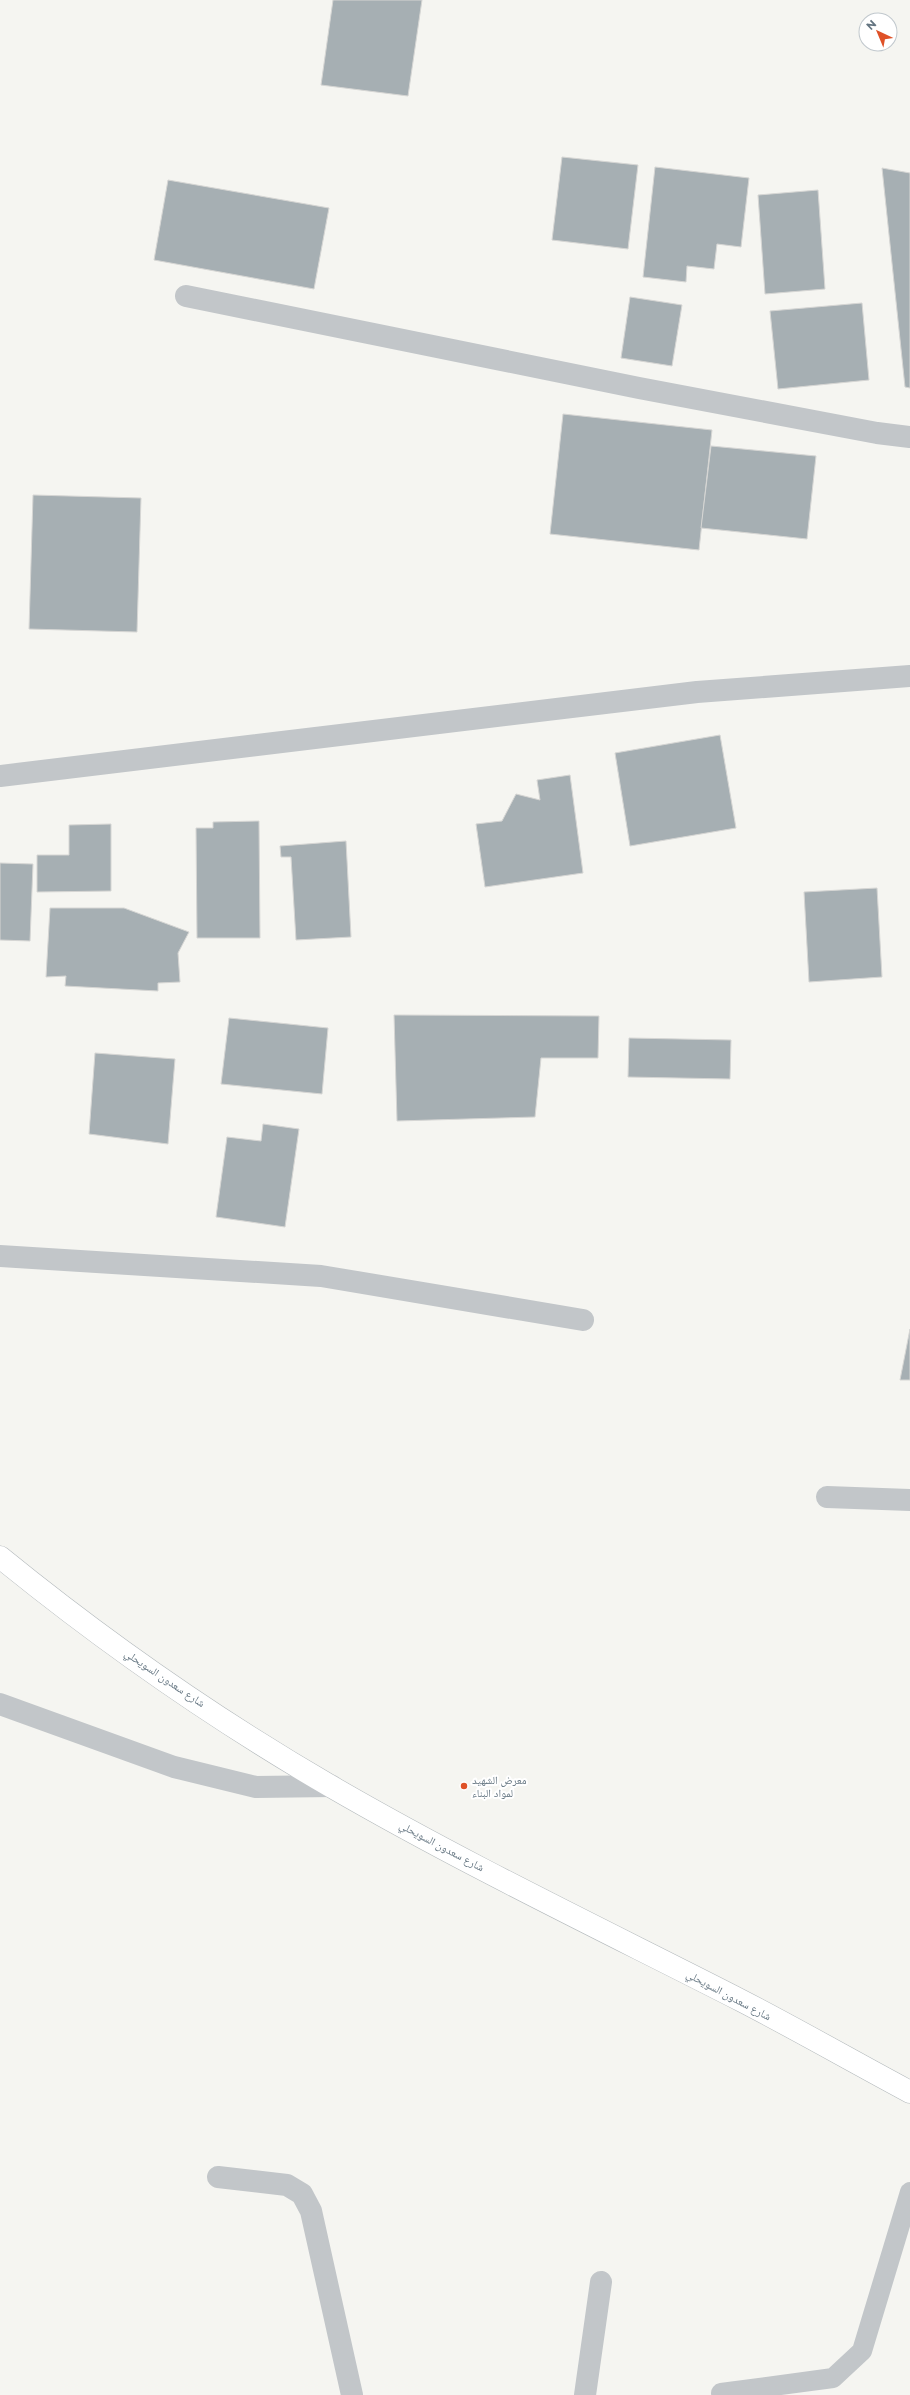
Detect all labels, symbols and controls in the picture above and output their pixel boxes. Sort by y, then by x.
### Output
north arrow [858,12,898,52]
text: N [863,17,879,33]
street label: شارع سعدون السويحلي [121,1646,208,1712]
place label: معرض الشهيد لمواد البناء [472,1773,527,1800]
marker: معرض الشهيد لمواد البناء [459,1781,469,1791]
street label: شارع سعدون السويحلي [396,1818,487,1876]
street label: شارع سعدون السويحلي [683,1967,774,2025]

